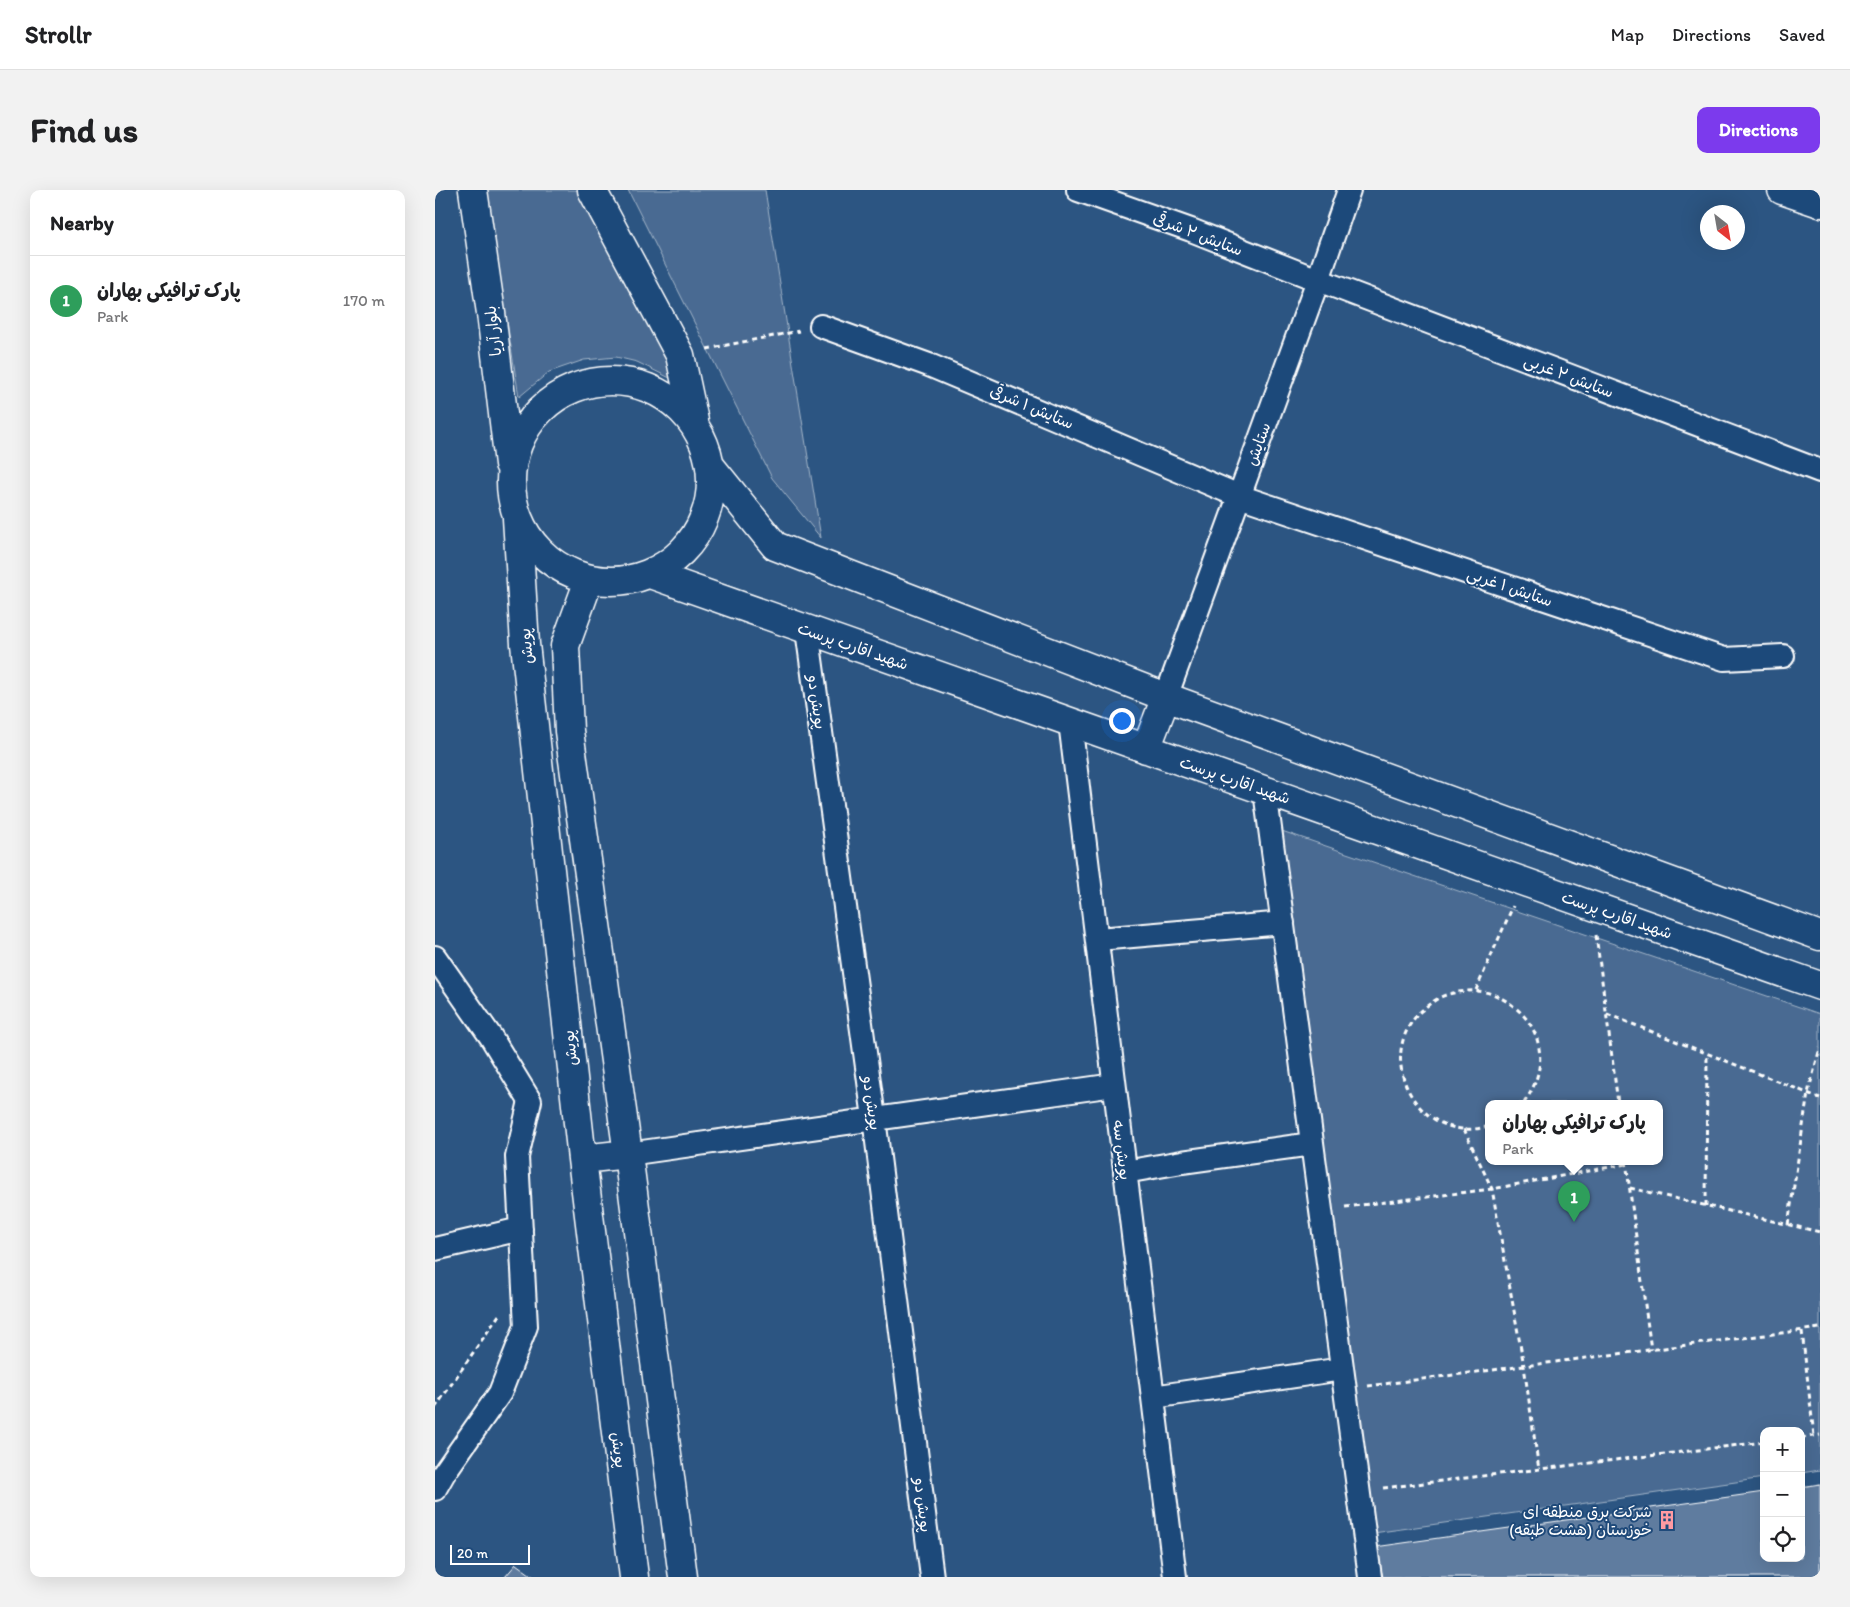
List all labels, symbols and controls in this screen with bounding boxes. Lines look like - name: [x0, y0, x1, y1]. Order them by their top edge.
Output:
- text: Strollr: [25, 20, 91, 49]
- text: Map: [1611, 24, 1644, 46]
- text: Directions: [1672, 24, 1751, 46]
- text: Saved: [1779, 24, 1825, 46]
- button: Directions: [1697, 107, 1820, 153]
- text: Find us: [30, 109, 138, 151]
- north arrow: [1700, 205, 1745, 250]
- street label: ستایش ۲ شرقی: [1151, 207, 1246, 260]
- text: Nearby: [50, 210, 114, 235]
- text: پارک ترافیکی بهاران: [97, 279, 240, 302]
- text: 1: [62, 291, 70, 310]
- text: 170 m: [343, 291, 385, 310]
- street label: بلوار آریا: [480, 305, 507, 357]
- text: Park: [97, 307, 128, 326]
- street label: ستایش ۲ غربی: [1521, 350, 1616, 403]
- street label: ستایش ۱ شرقی: [987, 380, 1077, 433]
- street label: ستایش: [1241, 420, 1275, 468]
- street label: ستایش ۱ غربی: [1464, 564, 1555, 611]
- street label: شهید اقارب پرست: [795, 618, 911, 675]
- street label: پویش: [515, 627, 538, 665]
- street label: پویش دو: [803, 672, 830, 731]
- your location: [1109, 708, 1135, 734]
- street label: شهید اقارب پرست: [1177, 752, 1293, 809]
- street label: شهید اقارب پرست: [1559, 887, 1675, 944]
- street label: پویش: [559, 1029, 582, 1067]
- street label: پویش دو: [858, 1073, 885, 1132]
- popup: [1485, 1100, 1663, 1165]
- text: پارک ترافیکی بهاران: [1502, 1111, 1646, 1134]
- street label: پویش سه: [1108, 1119, 1135, 1181]
- text: Park: [1502, 1139, 1534, 1158]
- pin: 1: [1558, 1181, 1590, 1222]
- map controls: [1760, 1427, 1805, 1562]
- button: +: [1760, 1427, 1805, 1472]
- street label: پویش: [606, 1431, 631, 1469]
- button: −: [1760, 1472, 1805, 1517]
- street label: پویش دو: [909, 1475, 936, 1533]
- place label: شرکت برق منطقه ای خوزستان (هشت طبقه): [1509, 1502, 1652, 1540]
- building icon: شرکت برق منطقه ای خوزستان (هشت طبقه): [1656, 1509, 1678, 1531]
- button: locate: [1760, 1517, 1805, 1562]
- scale bar: [450, 1542, 530, 1565]
- text: 20 m: [457, 1545, 488, 1562]

